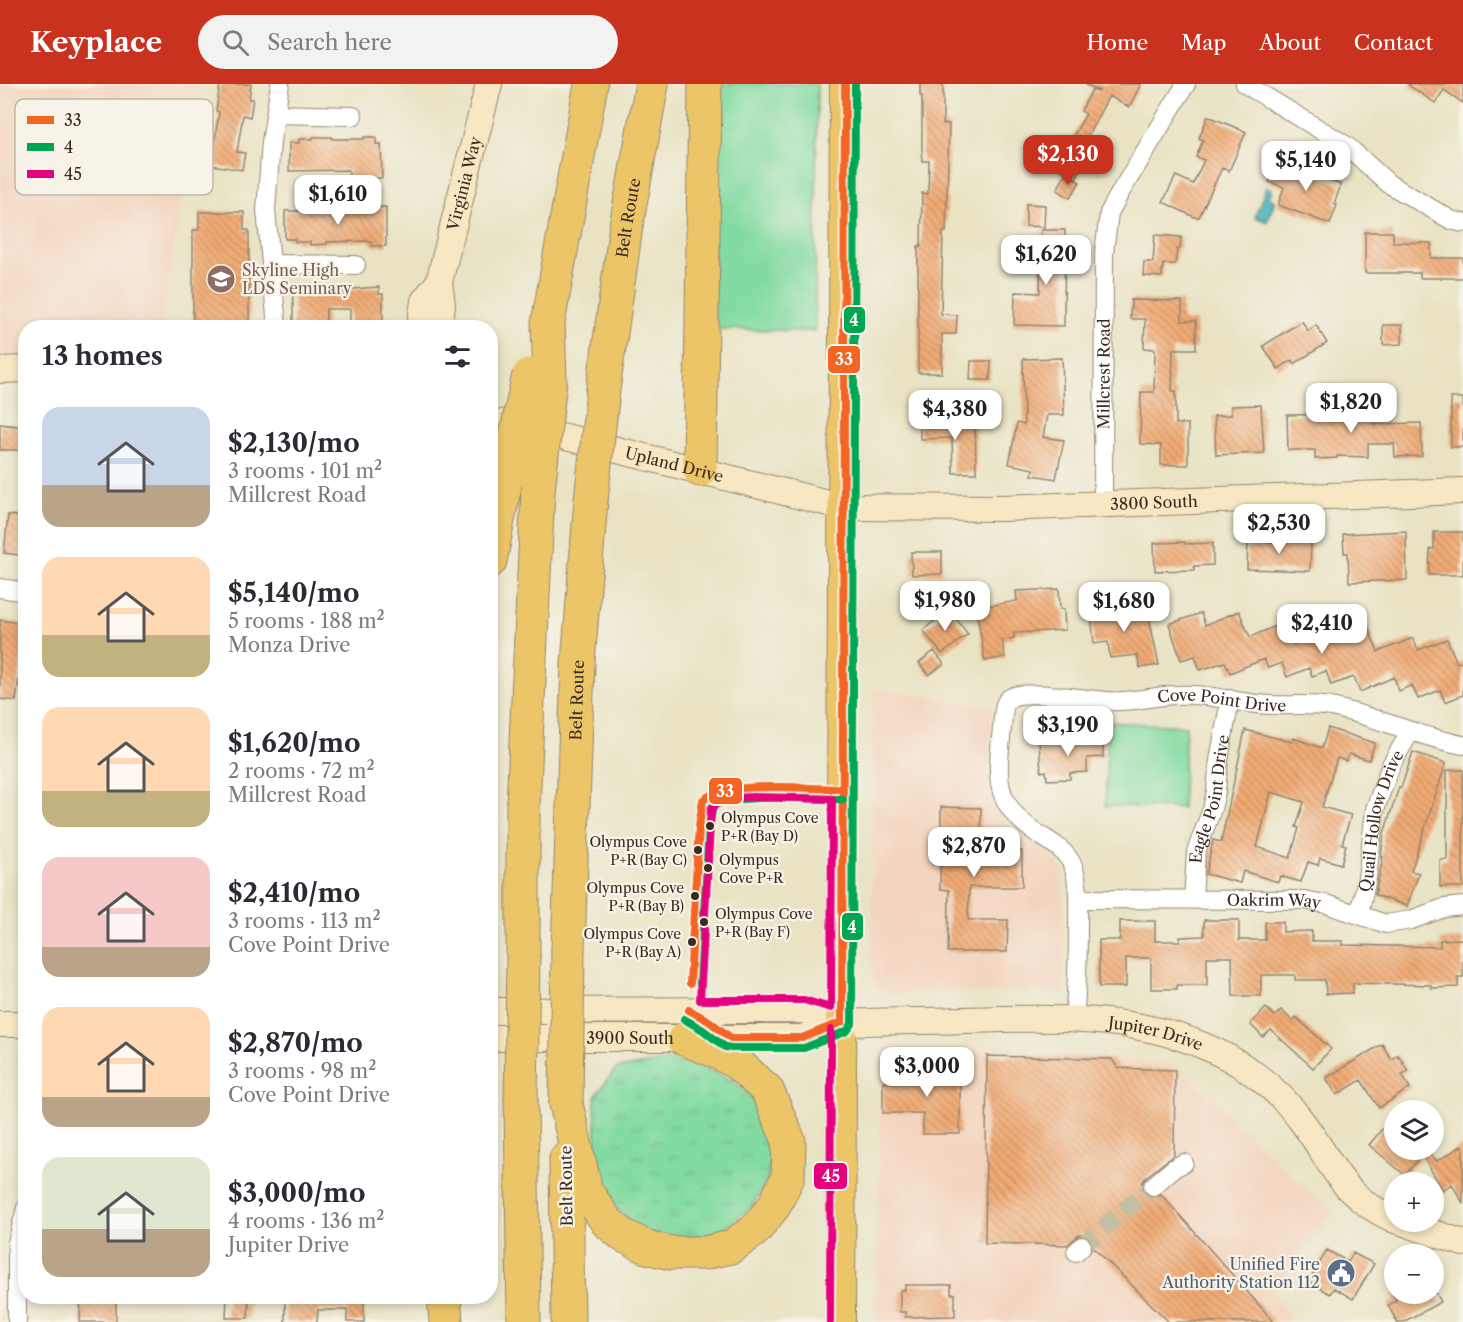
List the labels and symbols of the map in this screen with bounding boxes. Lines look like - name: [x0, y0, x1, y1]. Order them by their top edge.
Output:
- legend: [15, 99, 213, 195]
- text: 33: [64, 110, 82, 130]
- street label: Virginia Way: [442, 133, 486, 234]
- pin: $2,130: [1019, 135, 1117, 186]
- text: 4: [64, 137, 73, 157]
- pin: $5,140: [1257, 141, 1355, 192]
- text: 45: [64, 164, 82, 184]
- pin: $1,610: [289, 175, 387, 226]
- street label: Belt Route: [612, 176, 645, 259]
- pin: $1,620: [997, 235, 1095, 286]
- place label: Skyline High LDS Seminary: [242, 260, 353, 298]
- school or university icon: Skyline High LDS Seminary: [205, 263, 237, 295]
- line badge: 4: [843, 306, 866, 334]
- text: 4: [849, 310, 859, 330]
- street label: Millcrest Road: [1093, 318, 1114, 429]
- line badge: 33: [827, 345, 861, 374]
- text: 33: [835, 349, 853, 369]
- pin: $1,820: [1302, 383, 1400, 434]
- pin: $4,380: [906, 390, 1004, 441]
- street label: Upland Drive: [623, 442, 726, 486]
- street label: 3800 South: [1110, 491, 1198, 514]
- pin: $2,530: [1230, 504, 1328, 555]
- pin: $1,980: [896, 581, 994, 632]
- pin: $1,680: [1075, 582, 1173, 633]
- pin: $2,410: [1273, 604, 1371, 655]
- street label: Belt Route: [565, 659, 588, 741]
- street label: Cove Point Drive: [1156, 685, 1286, 715]
- pin: $3,190: [1019, 706, 1117, 757]
- street label: Eagle Point Drive: [1185, 733, 1233, 864]
- street label: Quail Hollow Drive: [1354, 746, 1408, 894]
- line badge: 33: [708, 777, 743, 805]
- text: 33: [716, 781, 734, 801]
- place label: Olympus Cove P+R (Bay D): [721, 809, 819, 845]
- marker: Olympus Cove P+R (Bay D): [704, 820, 716, 832]
- pin: $2,870: [925, 827, 1023, 878]
- place label: Olympus Cove P+R (Bay C): [590, 833, 687, 869]
- marker: Olympus Cove P+R (Bay C): [692, 844, 704, 856]
- place label: Olympus Cove P+R: [719, 851, 784, 887]
- marker: Olympus Cove P+R: [702, 862, 714, 874]
- place label: Olympus Cove P+R (Bay B): [587, 879, 684, 915]
- marker: Olympus Cove P+R (Bay B): [689, 890, 701, 902]
- street label: Oakrim Way: [1227, 890, 1324, 913]
- place label: Olympus Cove P+R (Bay F): [715, 905, 813, 941]
- line badge: 4: [841, 912, 864, 941]
- marker: Olympus Cove P+R (Bay F): [698, 916, 710, 928]
- text: 4: [847, 917, 857, 937]
- place label: Olympus Cove P+R (Bay A): [584, 925, 681, 961]
- marker: Olympus Cove P+R (Bay A): [686, 936, 698, 948]
- street label: Jupiter Drive: [1104, 1012, 1206, 1055]
- street label: 3900 South: [586, 1028, 674, 1048]
- pin: $3,000: [878, 1047, 976, 1098]
- street label: Belt Route: [555, 1145, 577, 1227]
- line badge: 45: [813, 1162, 848, 1190]
- text: 45: [822, 1166, 840, 1186]
- place label: Unified Fire Authority Station 112: [1161, 1254, 1320, 1292]
- public building icon: Unified Fire Authority Station 112: [1325, 1257, 1357, 1289]

